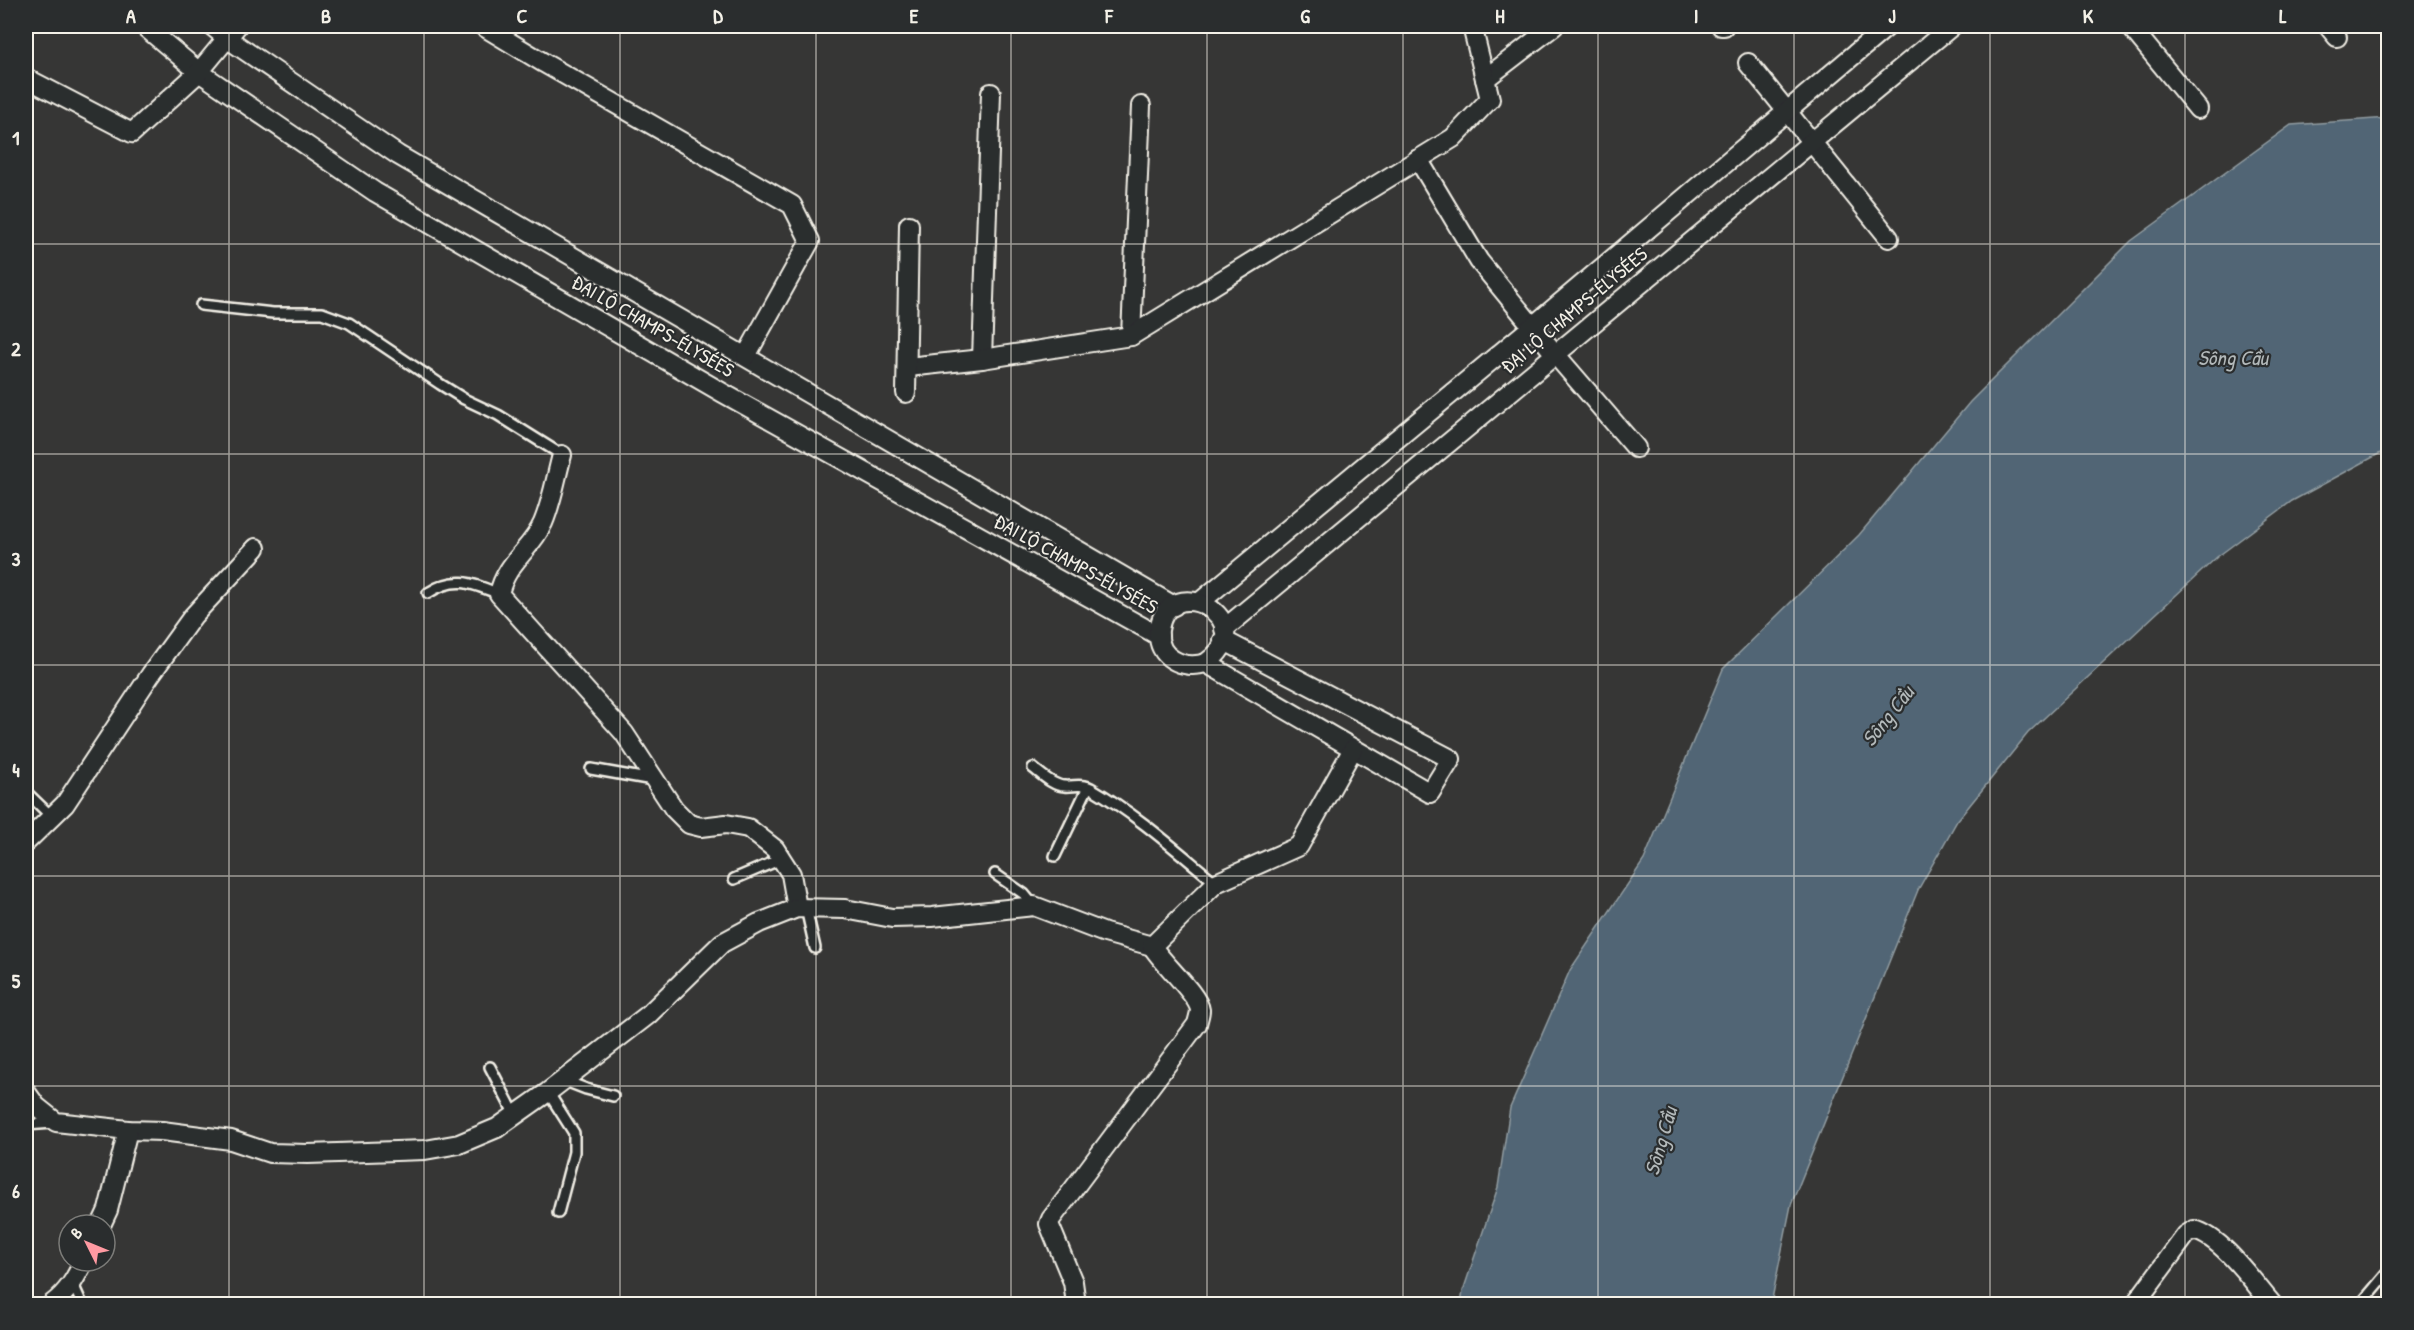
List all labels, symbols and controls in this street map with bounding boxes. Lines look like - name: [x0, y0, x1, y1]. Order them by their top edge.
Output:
- text: A: [126, 2, 136, 29]
- text: B: [321, 2, 331, 29]
- text: C: [517, 2, 528, 29]
- text: D: [713, 2, 723, 29]
- text: E: [910, 2, 919, 29]
- text: F: [1104, 2, 1114, 29]
- text: G: [1300, 2, 1310, 29]
- text: H: [1495, 2, 1505, 29]
- text: I: [1694, 2, 1698, 29]
- text: J: [1888, 2, 1896, 29]
- text: K: [2083, 2, 2094, 29]
- text: L: [2279, 2, 2287, 29]
- text: 1: [12, 124, 20, 151]
- street label: ĐẠI LỘ CHAMPS-ÉLYSÉES: [1495, 240, 1653, 379]
- street label: ĐẠI LỘ CHAMPS-ÉLYSÉES: [567, 268, 739, 383]
- text: 2: [11, 335, 21, 362]
- water label: Sông Cầu: [2198, 343, 2270, 372]
- street label: ĐẠI LỘ CHAMPS-ÉLYSÉES: [990, 507, 1163, 620]
- text: 3: [12, 545, 21, 572]
- water label: Sông Cầu: [1855, 678, 1922, 752]
- text: 4: [12, 756, 20, 783]
- text: 5: [12, 967, 21, 994]
- water label: Sông Cầu: [1637, 1102, 1685, 1178]
- text: 6: [12, 1177, 20, 1204]
- north arrow: [57, 1213, 117, 1273]
- text: B: [65, 1222, 87, 1243]

